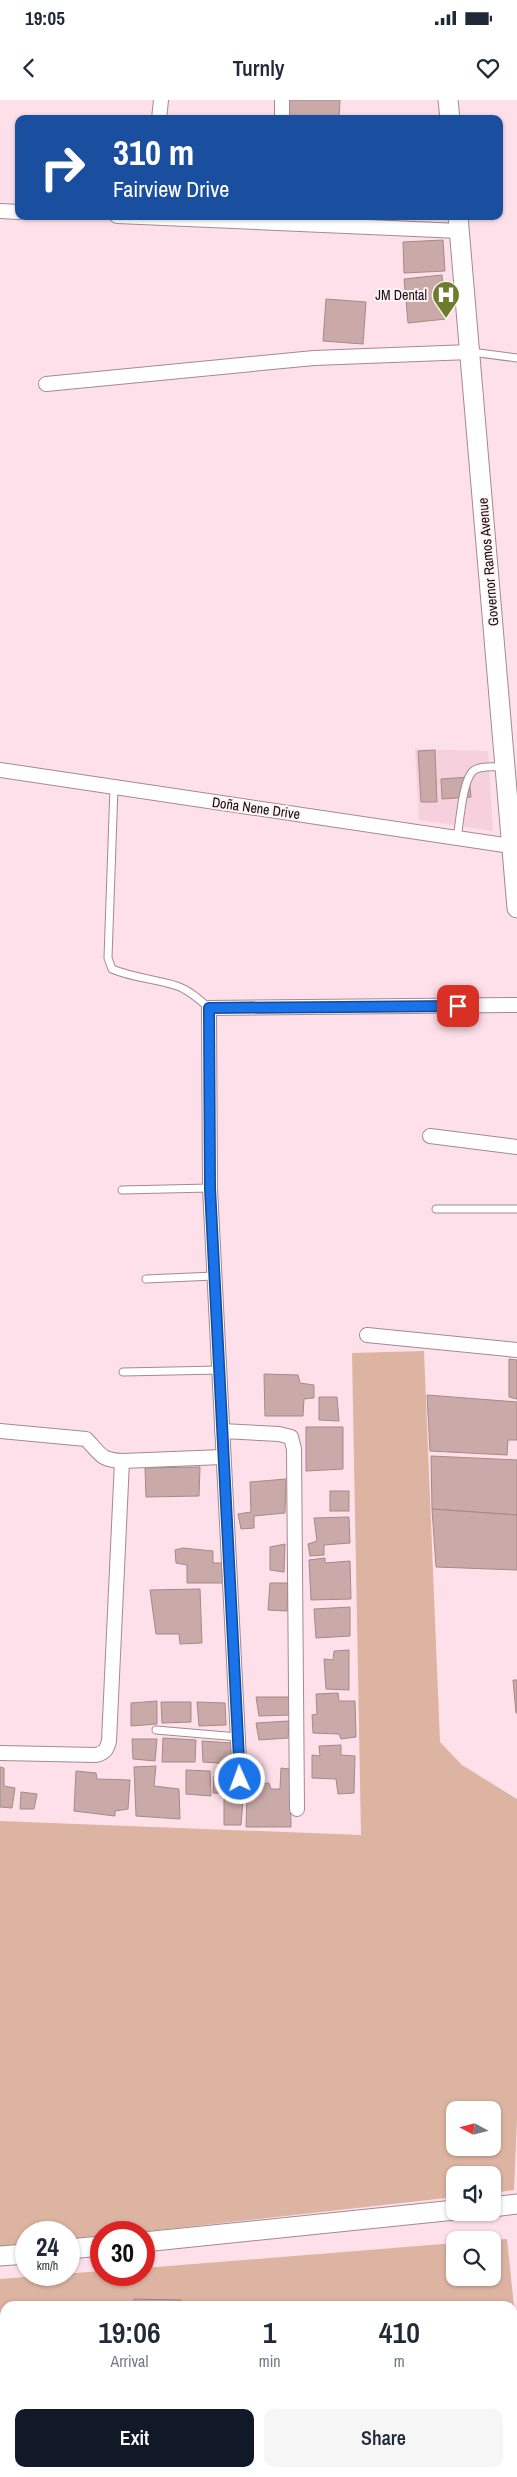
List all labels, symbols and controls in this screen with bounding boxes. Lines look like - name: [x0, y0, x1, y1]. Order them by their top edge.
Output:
- text: 19:05: [25, 5, 65, 31]
- text: Turnly: [232, 53, 285, 83]
- icon: back: [15, 54, 43, 82]
- icon: heart: [474, 54, 502, 82]
- text: 310 m: [113, 129, 194, 176]
- icon: right: [30, 135, 95, 200]
- text: Fairview Drive: [113, 174, 229, 204]
- hospital icon: JM Dental: [431, 280, 461, 319]
- place label: JM Dental: [375, 286, 427, 304]
- street label: Governor Ramos Avenue: [473, 497, 503, 627]
- street label: Doña Nene Drive: [211, 793, 301, 823]
- pin: [437, 985, 479, 1027]
- icon: arrive: [444, 992, 472, 1020]
- position arrow: [213, 1752, 265, 1804]
- north arrow: [446, 2101, 501, 2156]
- map controls: [446, 2101, 501, 2286]
- button: sound: [446, 2166, 501, 2221]
- speed limit sign: 30: [90, 2221, 155, 2286]
- text: 24: [36, 2230, 59, 2264]
- button: search: [446, 2231, 501, 2286]
- text: km/h: [37, 2258, 58, 2274]
- text: 19:06: [98, 2312, 161, 2352]
- text: 1: [263, 2312, 277, 2352]
- text: 410: [379, 2312, 420, 2352]
- text: Arrival: [110, 2350, 148, 2372]
- text: min: [259, 2350, 281, 2372]
- text: m: [394, 2350, 405, 2372]
- button: Exit: [15, 2409, 254, 2467]
- button: Share: [264, 2409, 503, 2467]

